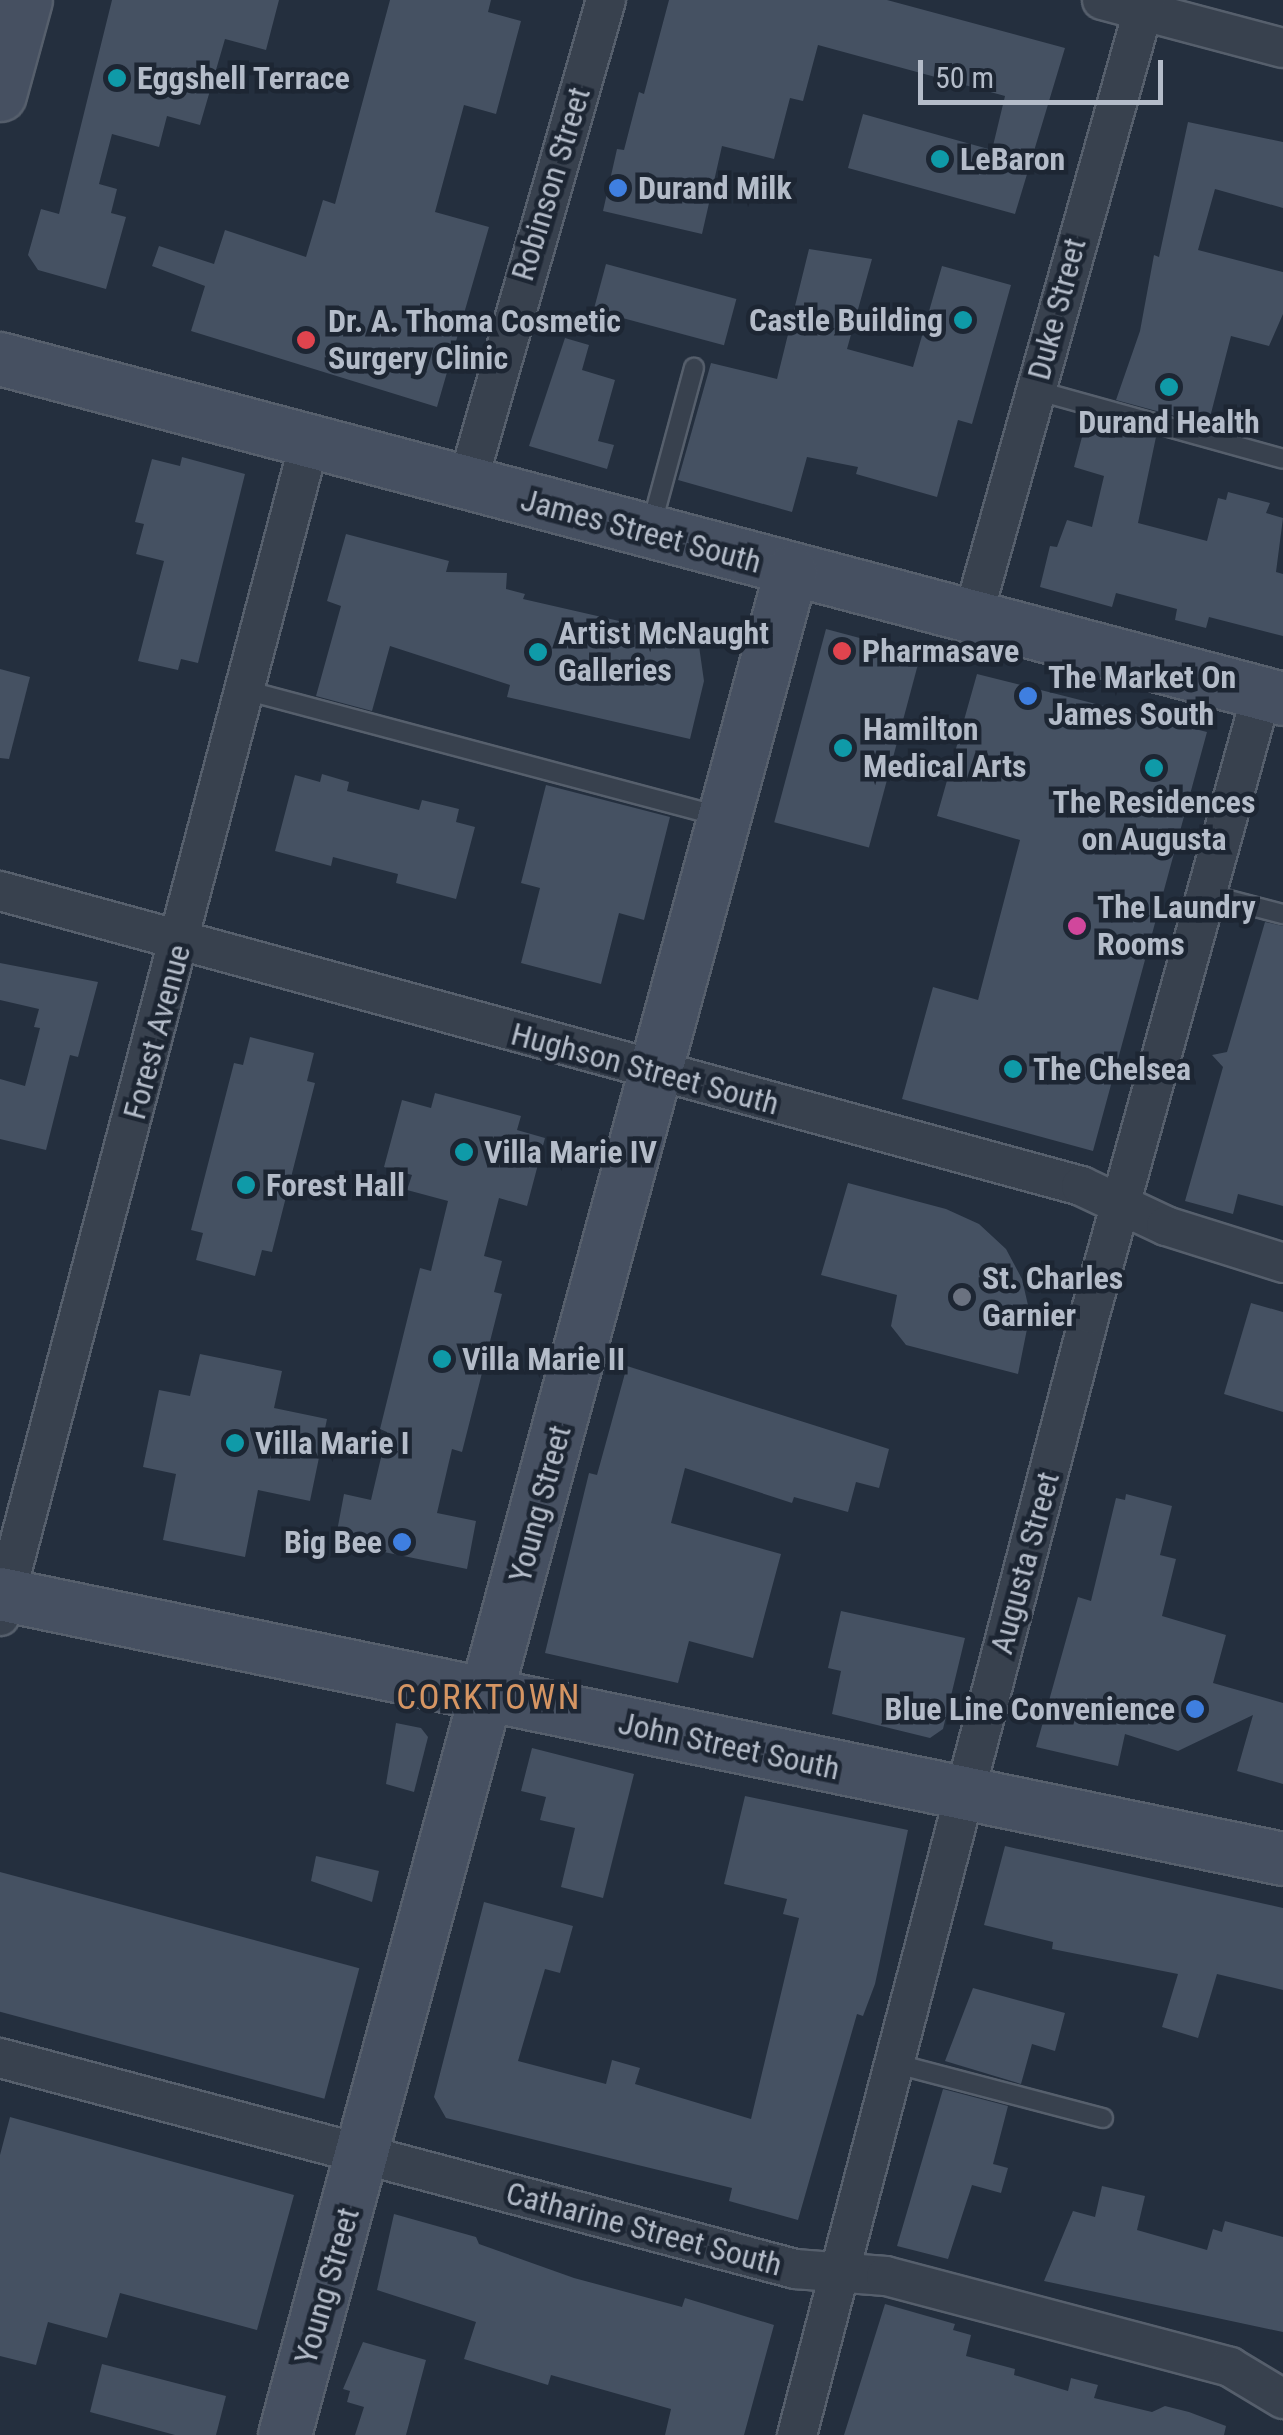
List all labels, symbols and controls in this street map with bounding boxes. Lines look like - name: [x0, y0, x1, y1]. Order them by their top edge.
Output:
- scale bar: [923, 40, 1168, 102]
- place label: Eggshell Terrace: [137, 59, 351, 97]
- text: 50 m: [935, 60, 994, 95]
- marker: Eggshell Terrace: [106, 67, 128, 89]
- street label: Robinson Street: [503, 83, 599, 285]
- place label: LeBaron: [960, 140, 1065, 178]
- marker: LeBaron: [929, 148, 951, 170]
- place label: Durand Milk: [638, 169, 792, 207]
- marker: Durand Milk: [607, 177, 629, 199]
- street label: Duke Street: [1020, 234, 1094, 384]
- place label: Castle Building: [749, 301, 943, 339]
- place label: Dr. A. Thoma Cosmetic Surgery Clinic: [328, 303, 622, 378]
- marker: Castle Building: [952, 309, 974, 331]
- marker: Dr. A. Thoma Cosmetic Surgery Clinic: [293, 327, 319, 353]
- marker: Durand Health: [1158, 376, 1180, 398]
- place label: Durand Health: [1078, 403, 1260, 441]
- street label: James Street South: [517, 480, 765, 582]
- place label: Artist McNaught Galleries: [558, 615, 769, 690]
- place label: Pharmasave: [862, 632, 1019, 670]
- marker: Pharmasave: [831, 640, 853, 662]
- marker: Artist McNaught Galleries: [527, 641, 549, 663]
- place label: The Market On James South: [1048, 659, 1236, 734]
- marker: The Market On James South: [1017, 685, 1039, 707]
- place label: Hamilton Medical Arts: [863, 711, 1027, 786]
- marker: Hamilton Medical Arts: [832, 737, 854, 759]
- marker: The Residences on Augusta: [1143, 757, 1165, 779]
- place label: The Residences on Augusta: [1053, 784, 1255, 859]
- place label: The Laundry Rooms: [1097, 889, 1256, 964]
- marker: The Laundry Rooms: [1066, 915, 1088, 937]
- street label: Forest Avenue: [115, 941, 199, 1123]
- street label: Hughson Street South: [507, 1015, 783, 1123]
- place label: The Chelsea: [1033, 1050, 1191, 1088]
- marker: The Chelsea: [1002, 1058, 1024, 1080]
- place label: Villa Marie IV: [484, 1133, 657, 1171]
- marker: Villa Marie IV: [453, 1141, 475, 1163]
- place label: Forest Hall: [266, 1166, 405, 1204]
- marker: Forest Hall: [235, 1174, 257, 1196]
- place label: St. Charles Garnier: [982, 1260, 1123, 1335]
- marker: St. Charles Garnier: [951, 1286, 973, 1308]
- place label: Villa Marie II: [462, 1340, 625, 1378]
- marker: Villa Marie II: [431, 1348, 453, 1370]
- street label: Young Street: [501, 1421, 579, 1587]
- place label: Villa Marie I: [255, 1424, 409, 1462]
- marker: Villa Marie I: [224, 1432, 246, 1454]
- street label: Augusta Street: [982, 1468, 1068, 1658]
- place label: Big Bee: [284, 1523, 382, 1561]
- marker: Big Bee: [391, 1531, 413, 1553]
- district label: CORKTOWN: [396, 1677, 582, 1719]
- place label: Blue Line Convenience: [884, 1690, 1175, 1728]
- marker: Blue Line Convenience: [1184, 1698, 1206, 1720]
- street label: John Street South: [615, 1704, 843, 1788]
- street label: Catharine Street South: [502, 2174, 786, 2284]
- street label: Young Street: [286, 2203, 368, 2369]

